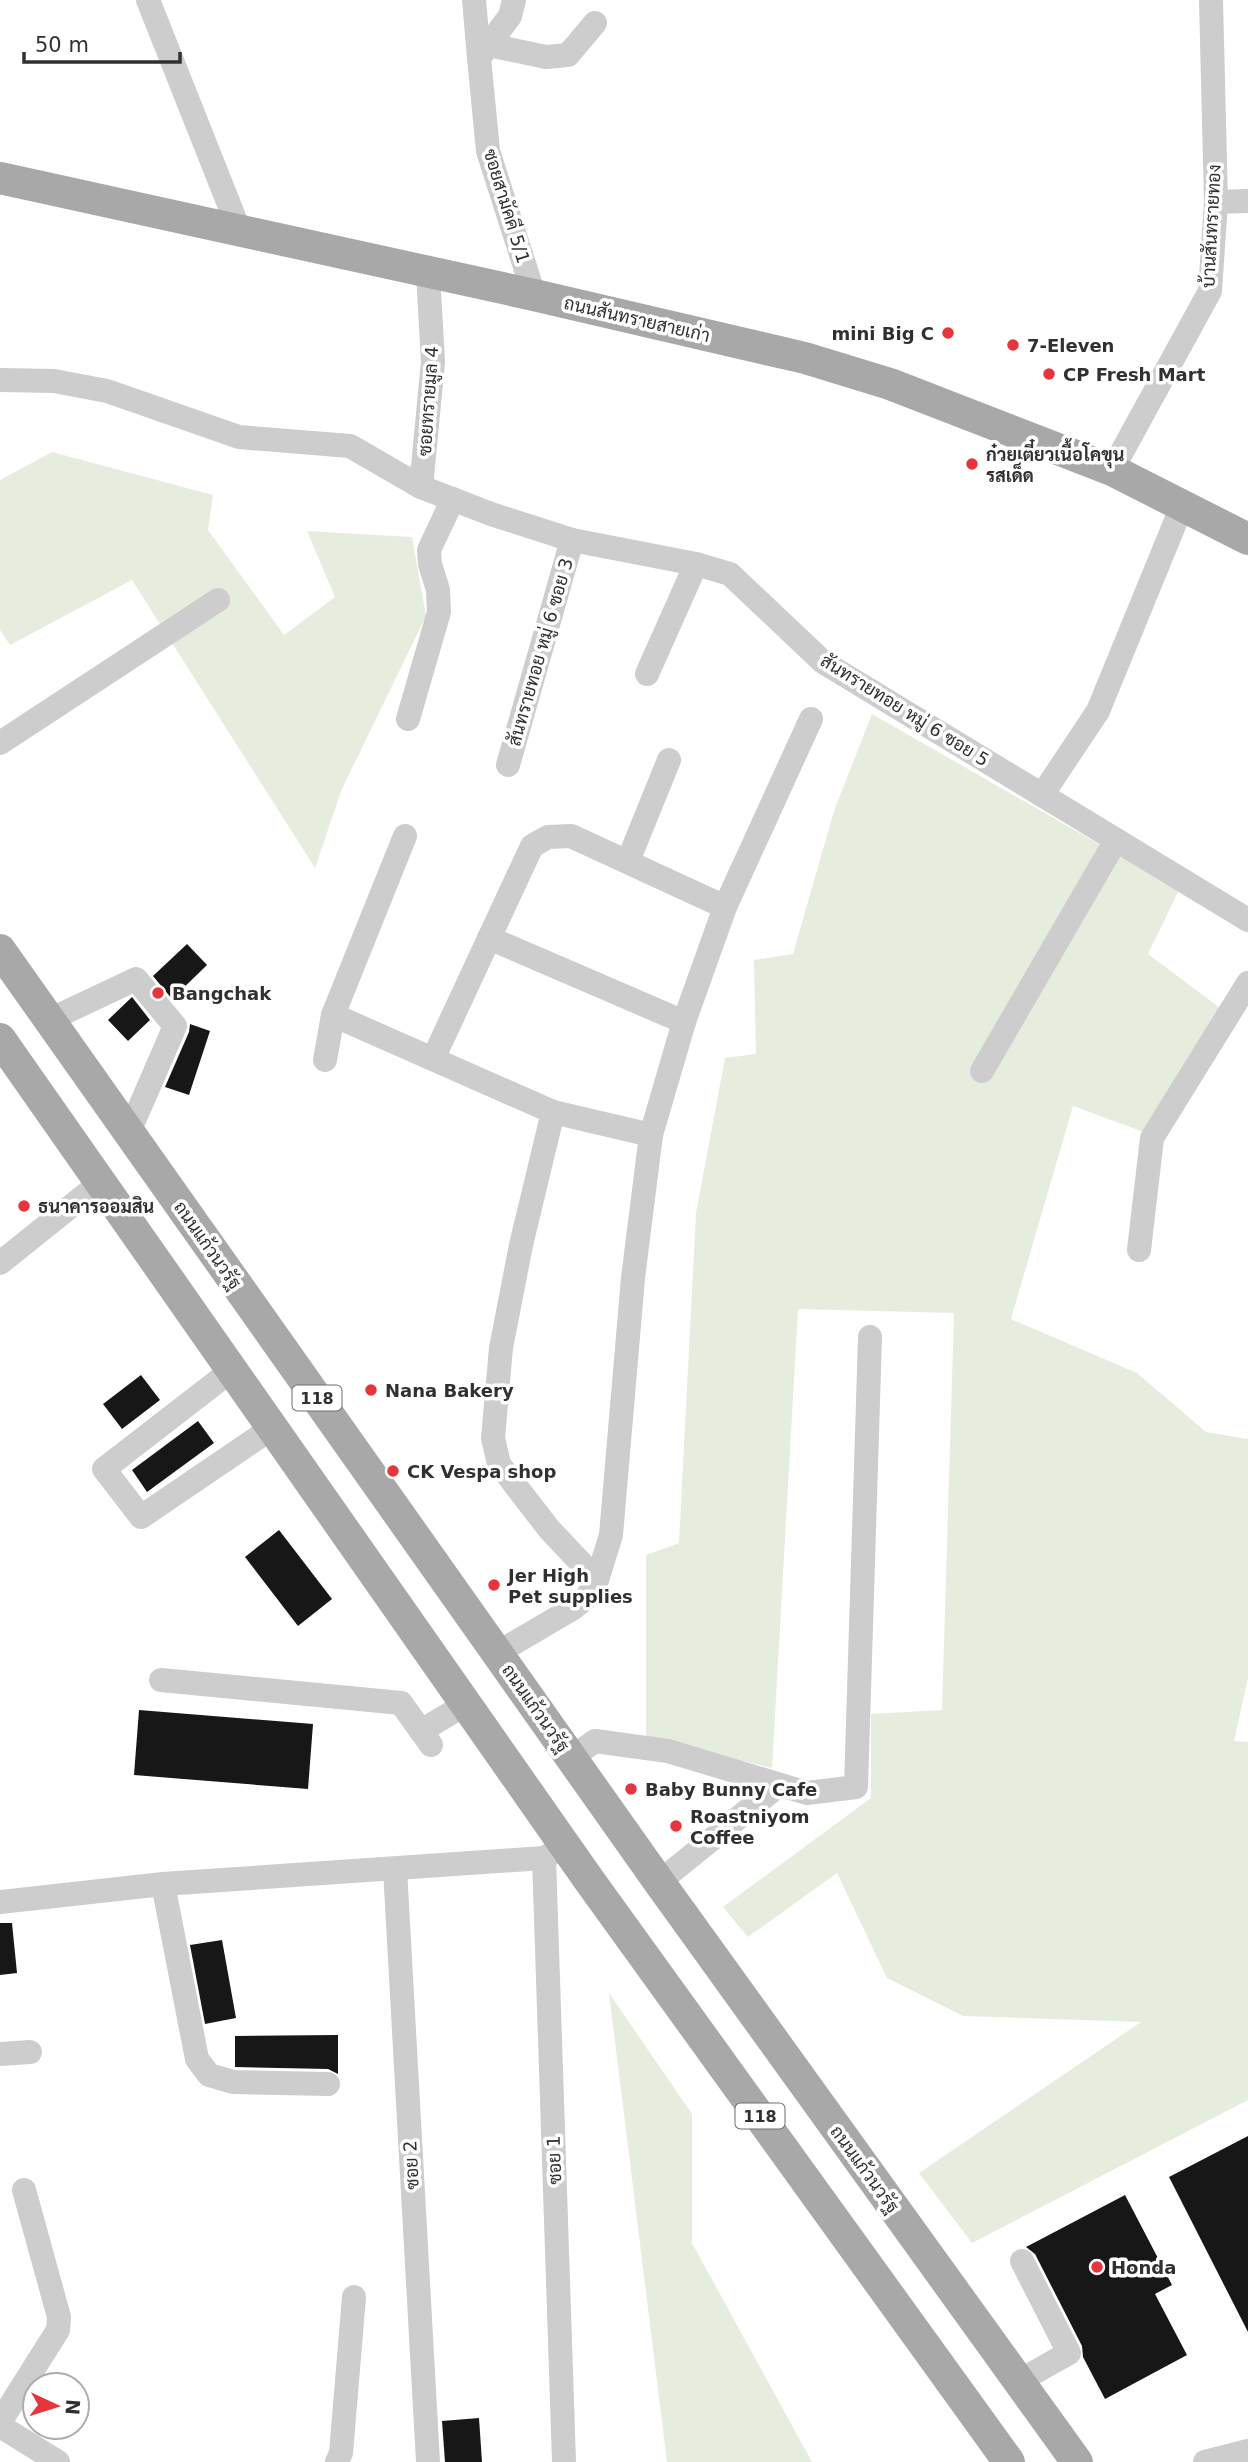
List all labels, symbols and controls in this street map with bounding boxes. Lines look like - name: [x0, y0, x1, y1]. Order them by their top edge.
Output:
- scale bar: [24, 21, 180, 65]
- text: 50 m: [35, 33, 89, 57]
- street label: ซอยสามัคคี 5/1: [480, 146, 536, 266]
- street label: บ้านสันทรายทอง: [1196, 164, 1225, 288]
- street label: ถนนสันทรายสายเก่า: [562, 291, 712, 346]
- place label: mini Big C: [832, 323, 934, 344]
- marker: mini Big C: [940, 325, 956, 341]
- place label: 7-Eleven: [1027, 335, 1114, 356]
- marker: 7-Eleven: [1005, 337, 1021, 353]
- street label: ซอยทรายมูล 4: [414, 345, 445, 457]
- place label: CP Fresh Mart: [1063, 364, 1206, 385]
- marker: CP Fresh Mart: [1041, 366, 1057, 382]
- place label: ก๋วยเตี๋ยวเนื้อโคขุน รสเด็ด: [986, 438, 1124, 486]
- marker: ก๋วยเตี๋ยวเนื้อโคขุน รสเด็ด: [964, 456, 980, 472]
- street label: สันทรายทอย หมู่ 6 ซอย 3: [502, 555, 580, 749]
- street label: สันทรายทอย หมู่ 6 ซอย 5: [815, 649, 994, 773]
- place label: Bangchak: [172, 983, 272, 1004]
- marker: Bangchak: [150, 985, 166, 1001]
- place label: ธนาคารออมสิน: [38, 1195, 154, 1217]
- street label: ถนนแก้วนวรัฐ: [168, 1196, 247, 1294]
- marker: ธนาคารออมสิน: [16, 1198, 32, 1214]
- place label: Nana Bakery: [385, 1380, 514, 1401]
- marker: Nana Bakery: [363, 1382, 379, 1398]
- road number: 118: [292, 1386, 342, 1410]
- place label: CK Vespa shop: [407, 1461, 556, 1482]
- marker: CK Vespa shop: [385, 1463, 401, 1479]
- place label: Jer High Pet supplies: [506, 1565, 633, 1607]
- marker: Jer High Pet supplies: [486, 1577, 502, 1593]
- street label: ถนนแก้วนวรัฐ: [496, 1659, 575, 1757]
- place label: Baby Bunny Cafe: [645, 1779, 817, 1800]
- marker: Baby Bunny Cafe: [623, 1781, 639, 1797]
- place label: Roastniyom Coffee: [690, 1806, 810, 1848]
- marker: Roastniyom Coffee: [668, 1818, 684, 1834]
- road number: 118: [736, 2104, 784, 2128]
- street label: ถนนแก้วนวรัฐ: [825, 2121, 904, 2218]
- street label: ซอย 1: [543, 2135, 565, 2185]
- street label: ซอย 2: [399, 2140, 423, 2190]
- place label: Honda: [1111, 2257, 1176, 2278]
- marker: Honda: [1089, 2259, 1105, 2275]
- north arrow: [21, 2371, 91, 2441]
- text: N: [61, 2398, 84, 2416]

